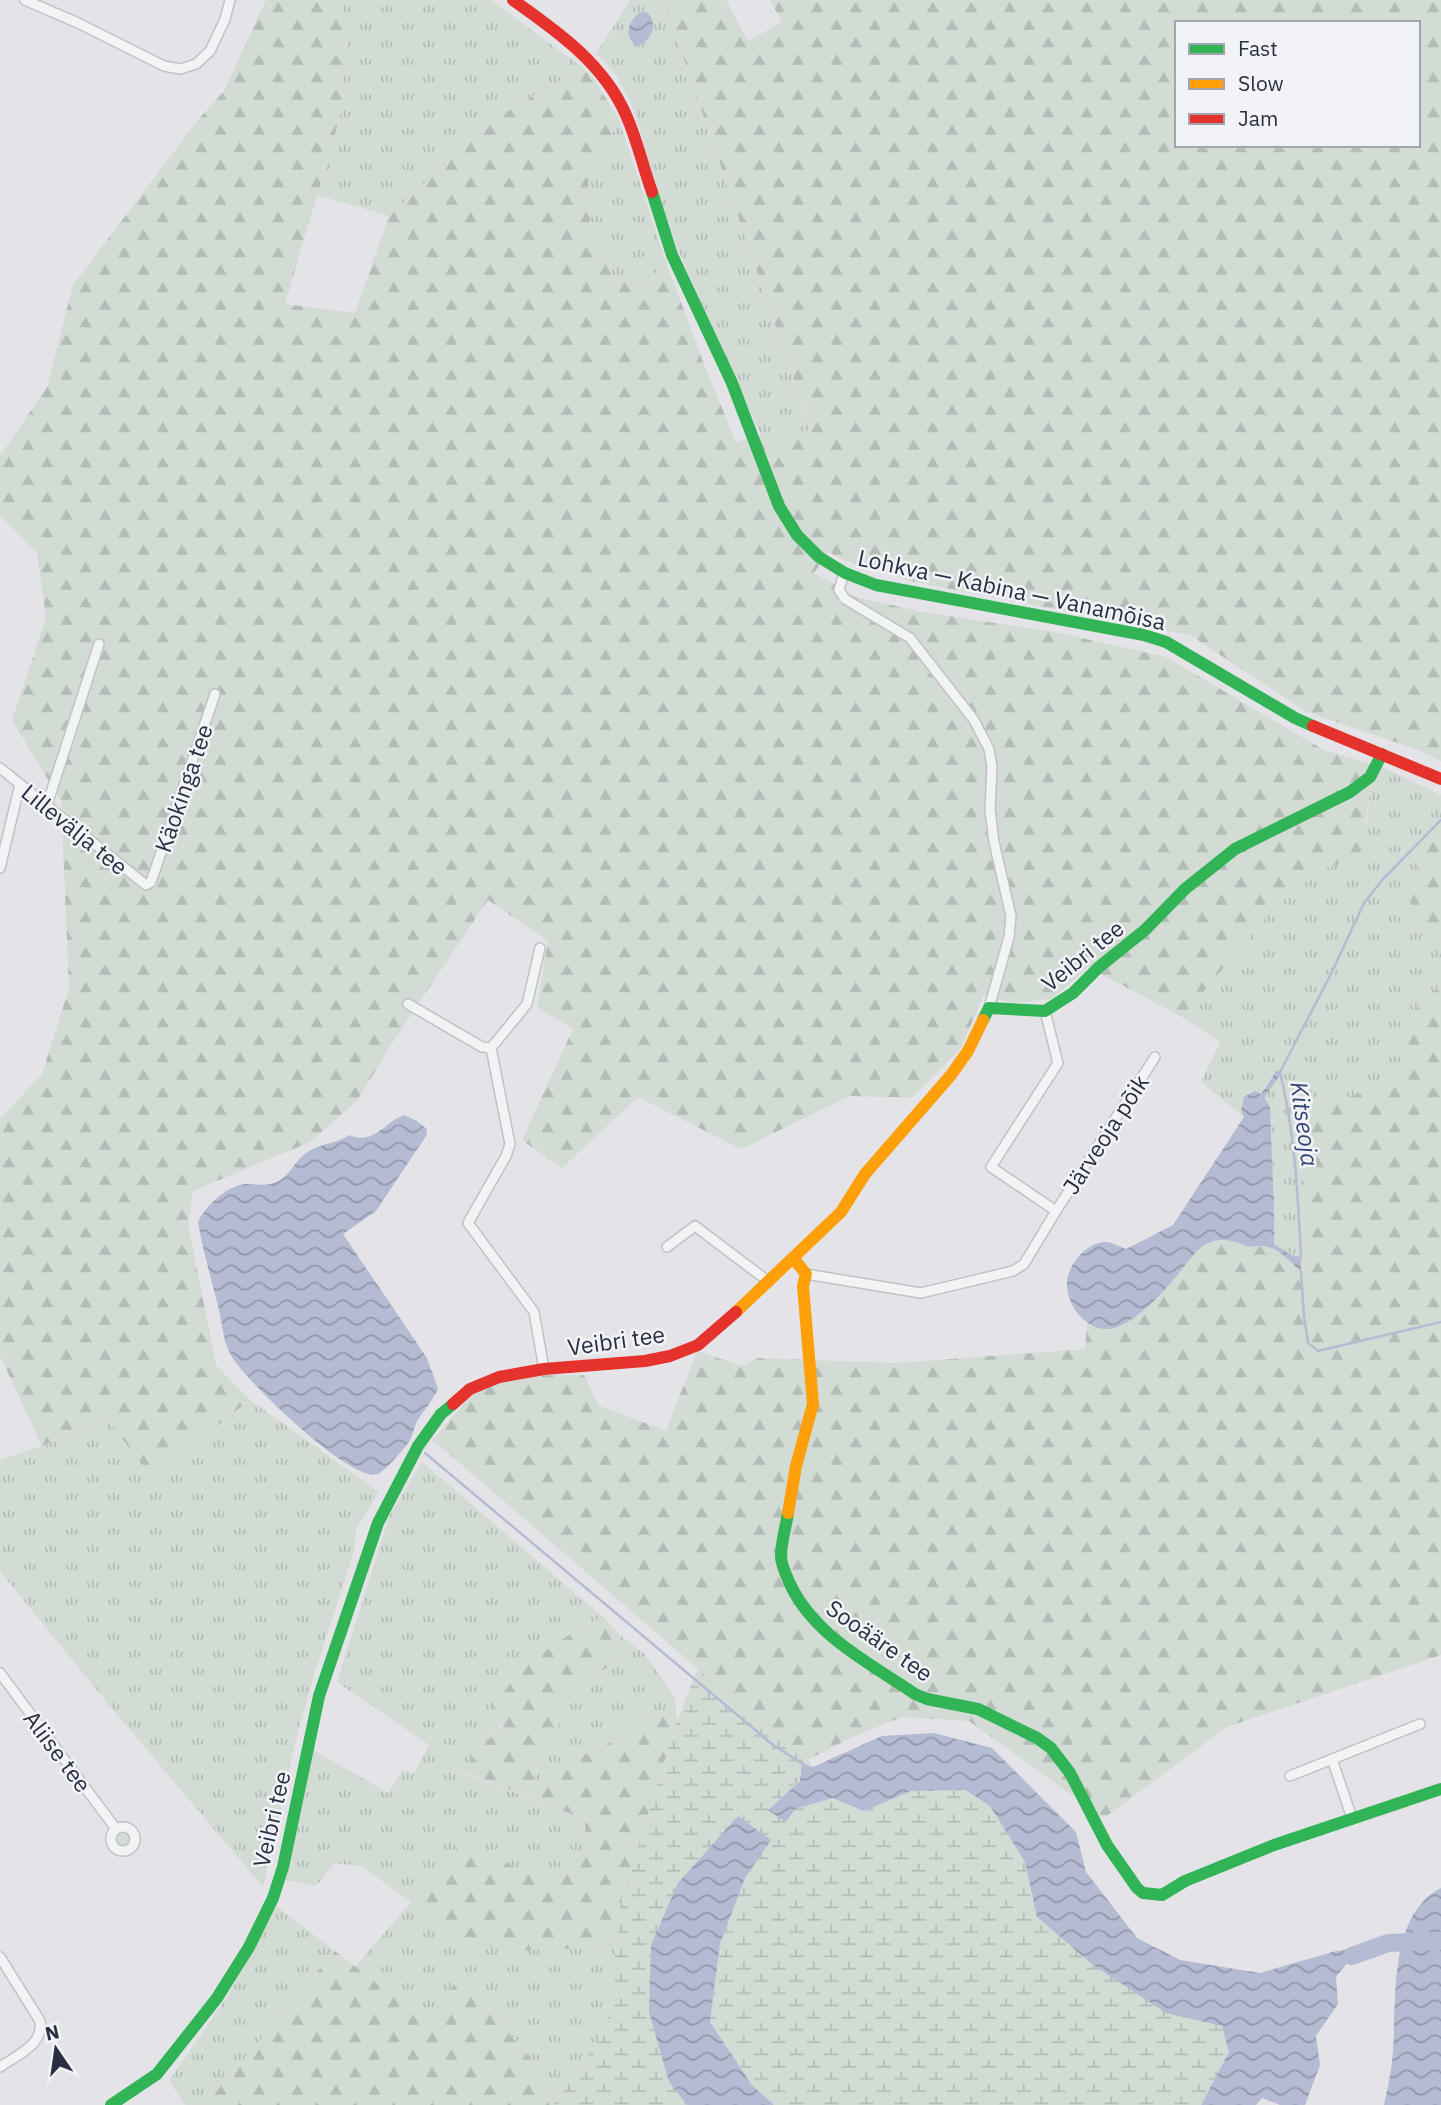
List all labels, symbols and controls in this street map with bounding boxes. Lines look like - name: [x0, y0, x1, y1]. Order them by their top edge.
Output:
- legend: [1175, 21, 1420, 147]
- text: Fast: [1238, 34, 1278, 62]
- text: Slow: [1238, 69, 1284, 97]
- text: Jam: [1238, 104, 1278, 132]
- street label: Lohkva — Kabina — Vanamõisa: [855, 542, 1169, 636]
- street label: Käokinga tee: [147, 720, 219, 856]
- street label: Lillevälja tee: [16, 777, 134, 881]
- street label: Veibri tee: [1035, 913, 1129, 997]
- street label: Järveoja põik: [1055, 1068, 1155, 1200]
- water label: Kitseoja: [1283, 1079, 1327, 1169]
- street label: Veibri tee: [565, 1318, 667, 1362]
- street label: Sooääre tee: [821, 1592, 939, 1688]
- street label: Aliise tee: [17, 1704, 99, 1798]
- street label: Veibri tee: [245, 1768, 297, 1870]
- north arrow: [21, 2014, 91, 2084]
- text: N: [43, 2019, 62, 2046]

